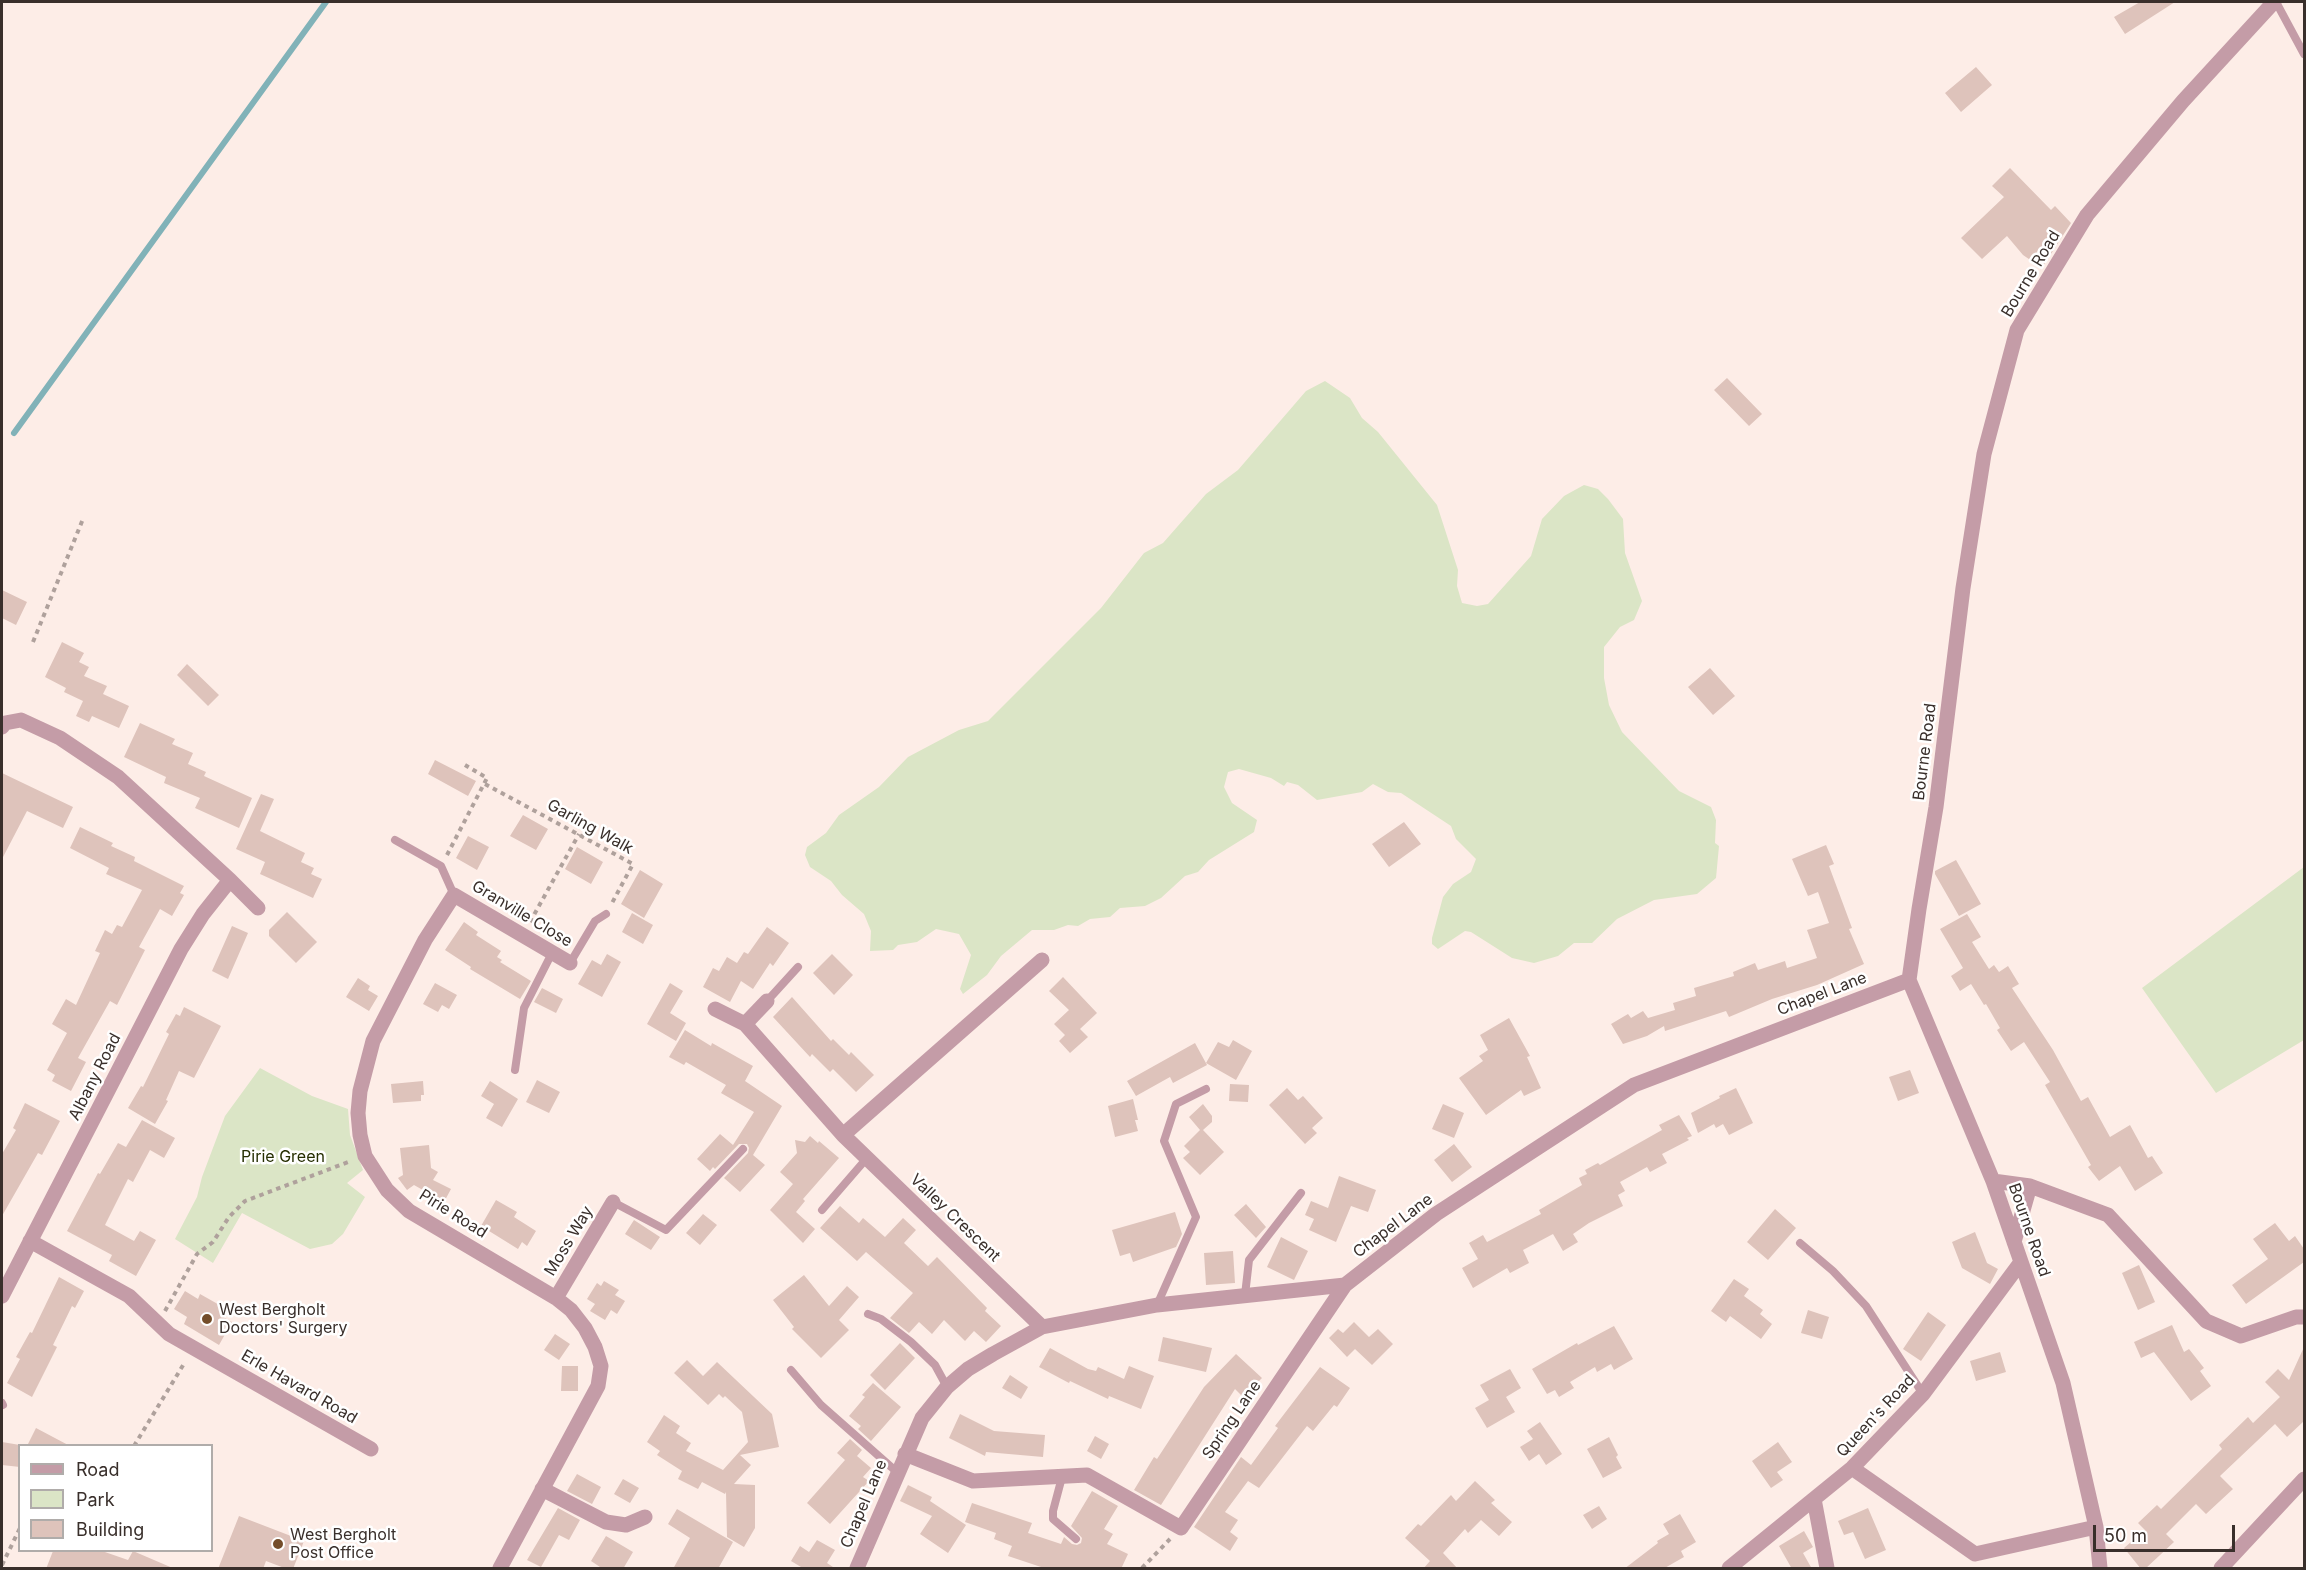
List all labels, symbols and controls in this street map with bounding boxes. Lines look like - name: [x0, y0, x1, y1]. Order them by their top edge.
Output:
- street label: Bourne Road: [1998, 227, 2064, 321]
- street label: Bourne Road: [1910, 702, 1940, 802]
- street label: Garling Walk: [544, 796, 636, 858]
- street label: Granville Close: [468, 877, 576, 951]
- street label: Chapel Lane: [1774, 968, 1870, 1020]
- street label: Albany Road: [65, 1030, 125, 1124]
- park label: Pirie Green: [241, 1147, 325, 1167]
- street label: Valley Crescent: [906, 1170, 1004, 1266]
- street label: Bourne Road: [2004, 1181, 2054, 1279]
- street label: Pirie Road: [415, 1186, 491, 1242]
- street label: Chapel Lane: [1350, 1190, 1436, 1262]
- street label: Moss Way: [541, 1203, 597, 1279]
- place label: West Bergholt Doctors' Surgery: [219, 1300, 348, 1338]
- marker: West Bergholt Doctors' Surgery: [200, 1312, 214, 1326]
- street label: Erle Havard Road: [238, 1346, 360, 1428]
- street label: Queen's Road: [1833, 1371, 1919, 1461]
- street label: Spring Lane: [1199, 1377, 1265, 1463]
- legend: [18, 1444, 213, 1552]
- street label: Chapel Lane: [837, 1457, 891, 1551]
- text: Road: [76, 1459, 119, 1480]
- text: Park: [76, 1489, 115, 1510]
- scale bar: [2096, 1513, 2238, 1551]
- text: Building: [76, 1519, 144, 1540]
- place label: West Bergholt Post Office: [290, 1525, 396, 1563]
- text: 50 m: [2104, 1525, 2147, 1546]
- marker: West Bergholt Post Office: [271, 1537, 285, 1551]

